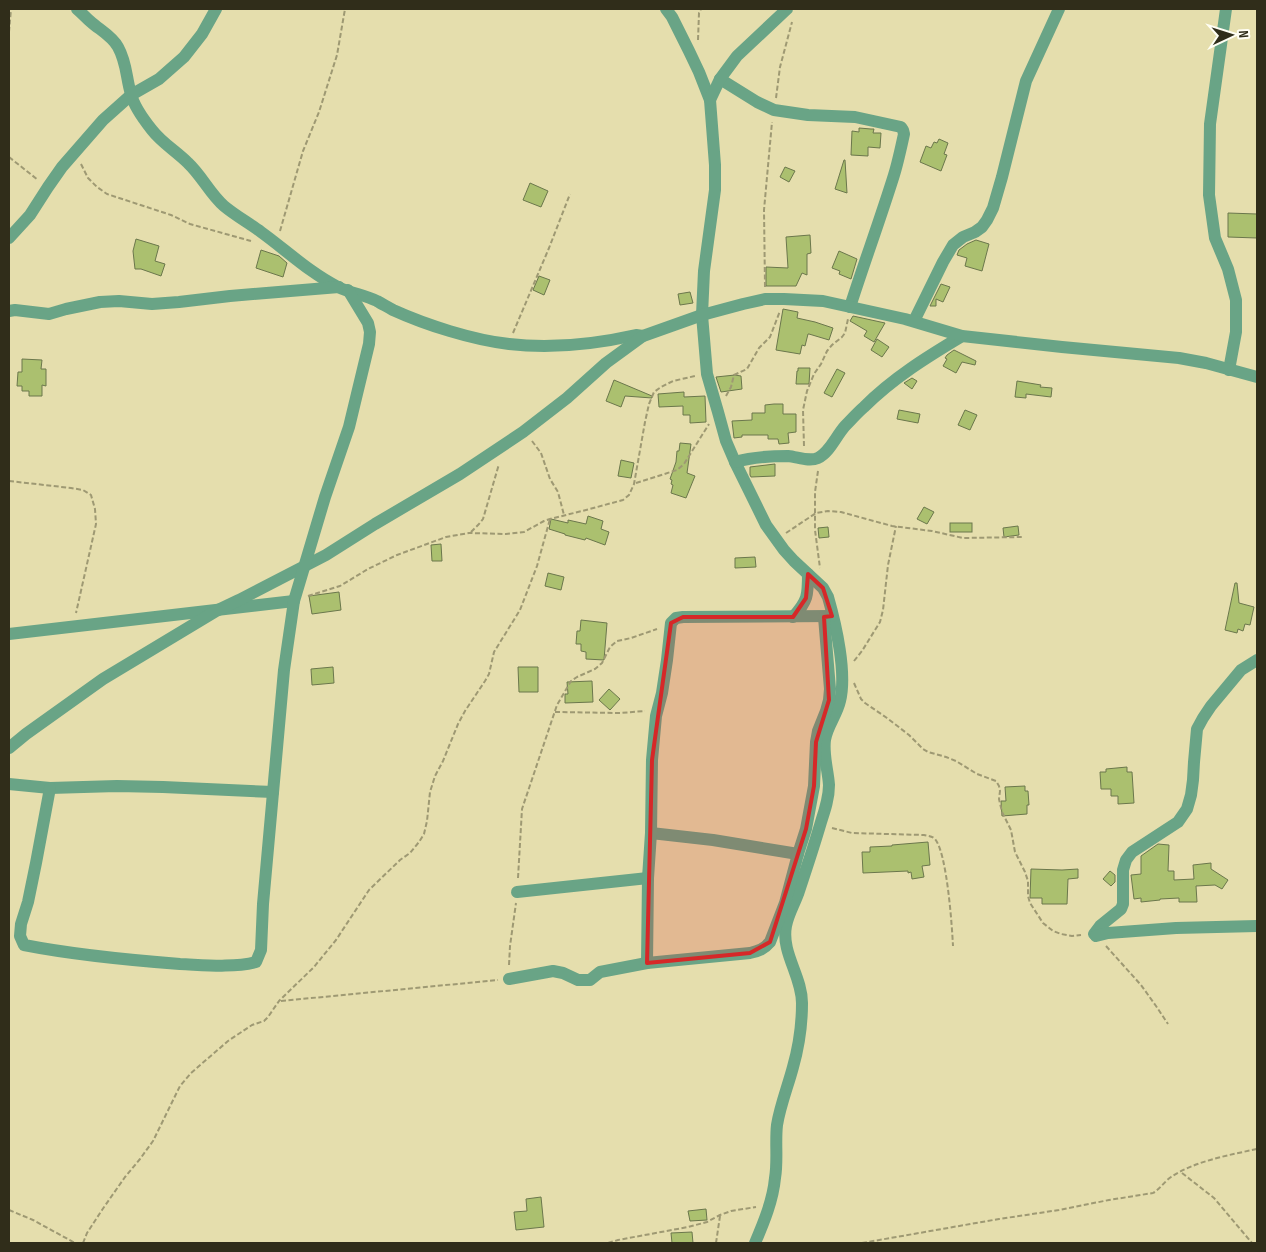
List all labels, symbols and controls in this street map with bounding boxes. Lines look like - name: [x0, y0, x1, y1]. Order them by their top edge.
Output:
- north arrow: [1206, 10, 1256, 60]
- text: N: [1235, 30, 1252, 38]

